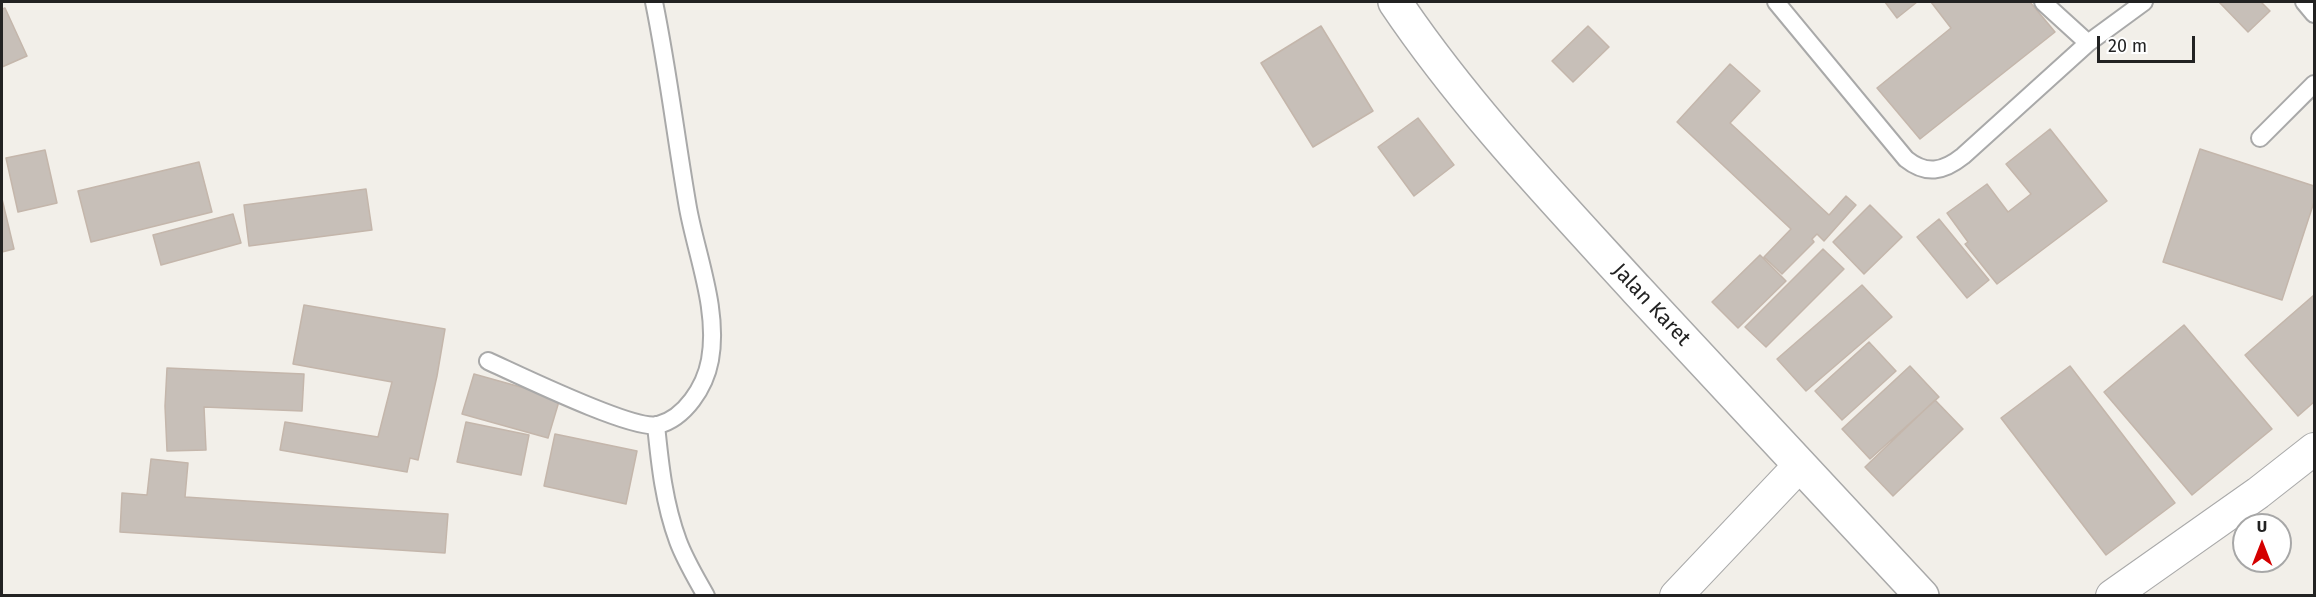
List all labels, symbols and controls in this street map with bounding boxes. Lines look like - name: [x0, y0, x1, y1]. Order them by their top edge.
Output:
- scale bar: [2100, 24, 2198, 62]
- text: 20 m: [2108, 35, 2147, 57]
- street label: Jalan Karet: [1607, 259, 1695, 351]
- north arrow: [2232, 513, 2292, 573]
- text: U: [2257, 517, 2267, 536]

